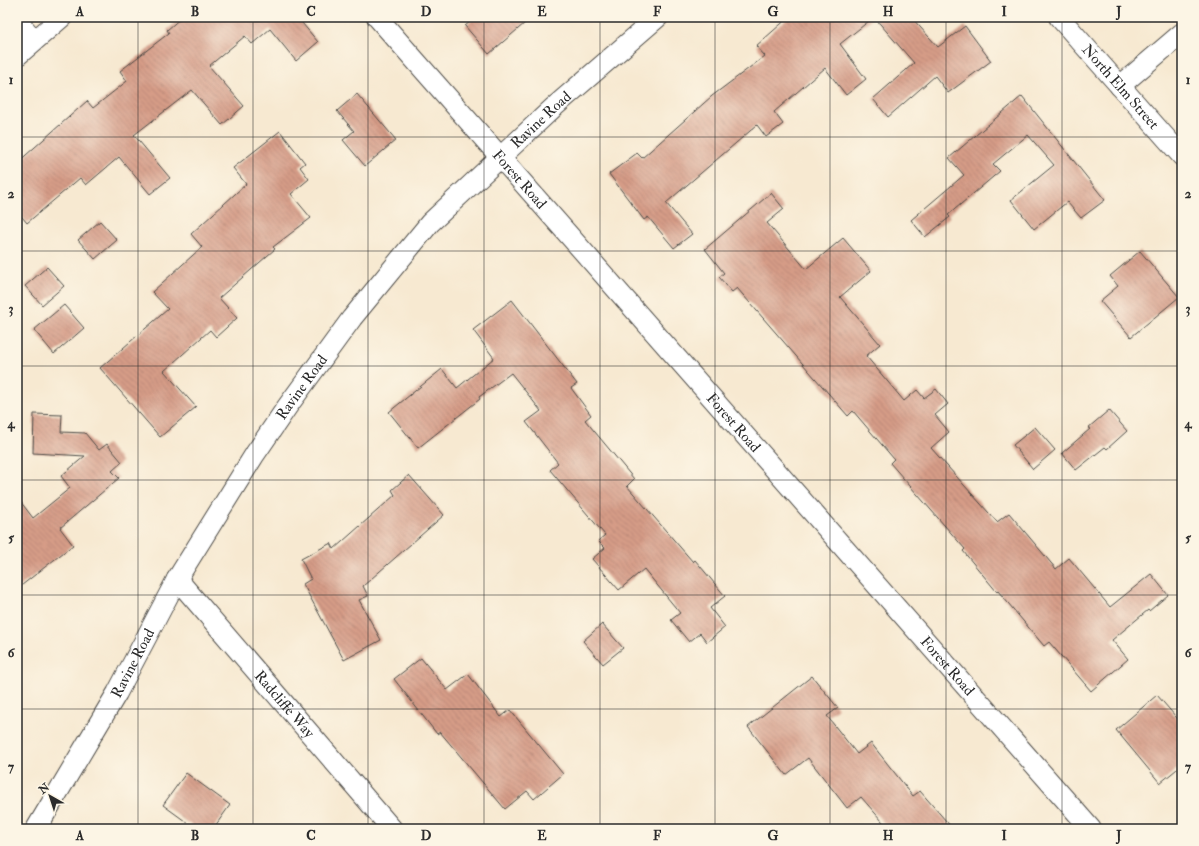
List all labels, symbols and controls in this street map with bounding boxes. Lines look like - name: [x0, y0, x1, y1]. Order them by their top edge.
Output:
- text: A: [75, 4, 85, 20]
- text: B: [191, 4, 199, 20]
- text: C: [306, 4, 316, 20]
- text: D: [421, 4, 432, 20]
- text: E: [537, 4, 547, 20]
- text: F: [653, 4, 662, 20]
- text: G: [768, 4, 779, 20]
- text: H: [883, 4, 894, 20]
- text: I: [1001, 4, 1007, 20]
- text: J: [1115, 4, 1122, 21]
- street label: North Elm Street: [1078, 40, 1163, 134]
- text: 1: [9, 72, 14, 88]
- text: 1: [1186, 72, 1191, 88]
- street label: Ravine Road: [507, 87, 576, 153]
- street label: Forest Road: [488, 146, 551, 214]
- text: 2: [8, 186, 15, 202]
- text: 2: [1185, 186, 1192, 202]
- text: 3: [9, 301, 14, 317]
- text: 3: [1186, 301, 1191, 317]
- street label: Ravine Road: [272, 351, 332, 424]
- street label: Forest Road: [702, 389, 765, 457]
- text: 4: [6, 416, 15, 432]
- text: 4: [1183, 416, 1192, 432]
- text: 5: [8, 530, 14, 546]
- text: 5: [1185, 530, 1191, 546]
- street label: Ravine Road: [107, 625, 159, 701]
- street label: Forest Road: [916, 633, 979, 700]
- text: 6: [8, 645, 16, 661]
- text: 6: [1185, 645, 1193, 661]
- street label: Radcliffe Way: [250, 667, 319, 742]
- text: 7: [8, 759, 15, 775]
- text: 7: [1185, 759, 1192, 775]
- north arrow: [30, 776, 70, 816]
- text: N: [35, 780, 53, 797]
- text: A: [75, 828, 85, 844]
- text: B: [191, 828, 199, 844]
- text: C: [306, 828, 316, 844]
- text: D: [421, 828, 432, 844]
- text: E: [537, 828, 547, 844]
- text: F: [653, 828, 662, 844]
- text: G: [768, 828, 779, 844]
- text: H: [883, 828, 894, 844]
- text: I: [1001, 828, 1007, 844]
- text: J: [1115, 828, 1122, 845]

